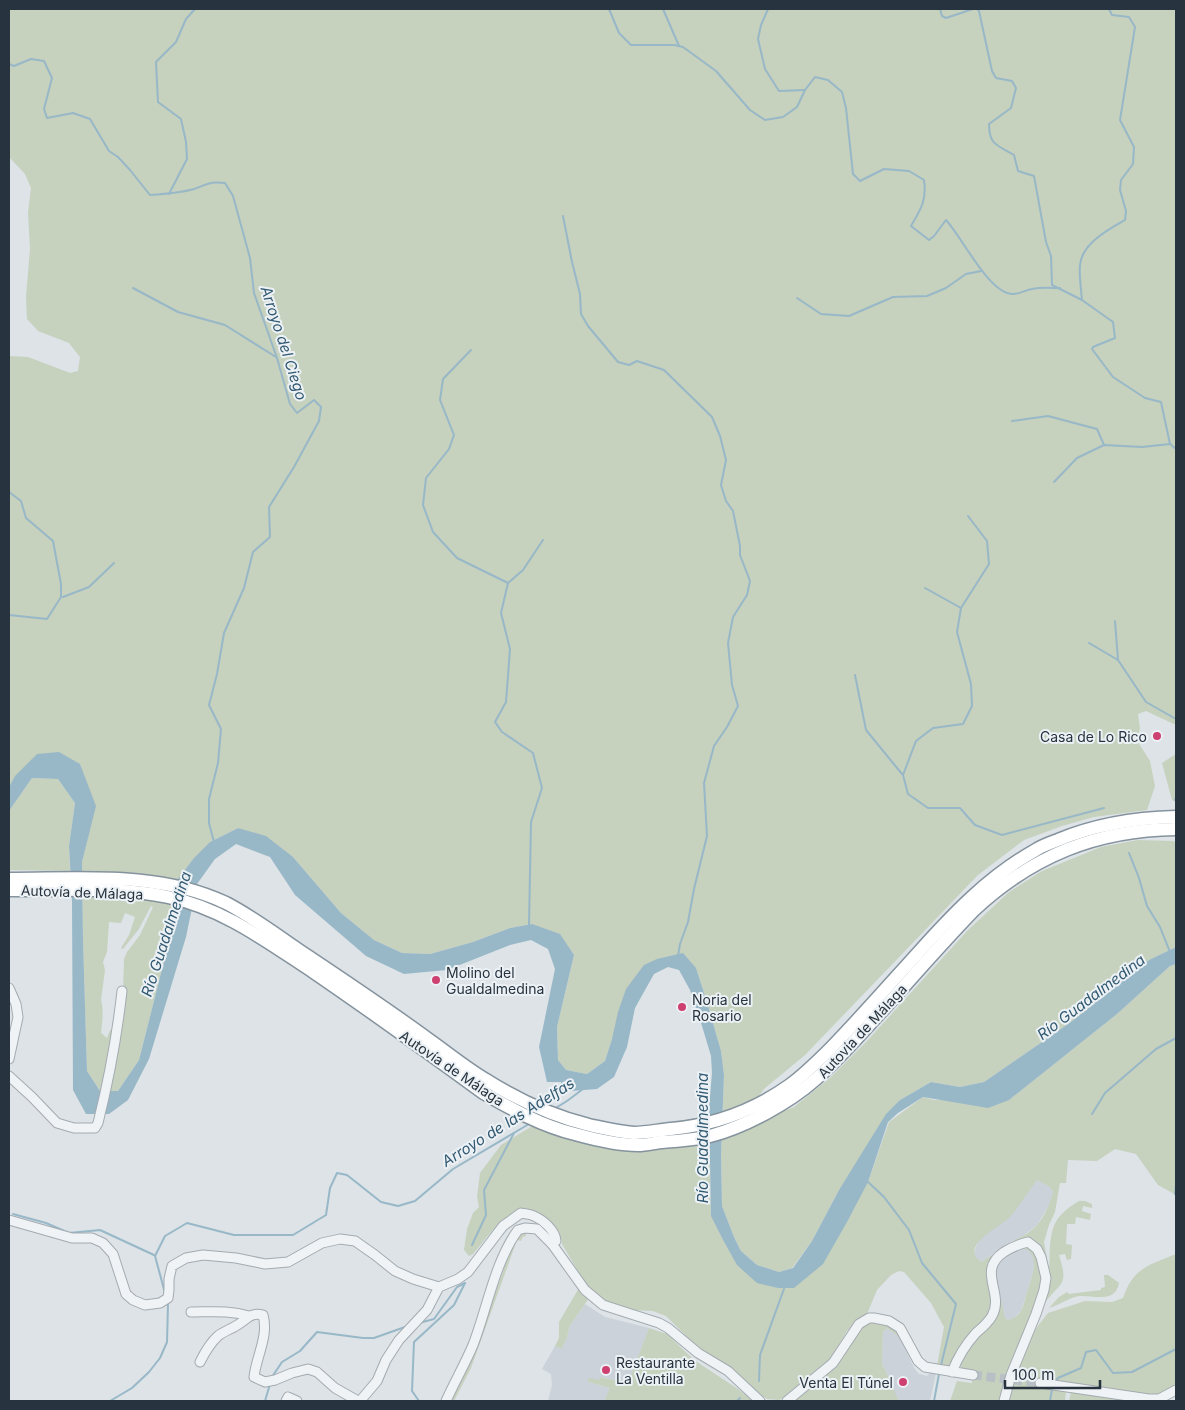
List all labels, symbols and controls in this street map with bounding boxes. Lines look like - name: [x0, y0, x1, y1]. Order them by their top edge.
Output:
- water label: Arroyo del Ciego: [256, 283, 311, 402]
- place label: Casa de Lo Rico: [1040, 728, 1147, 745]
- marker: Casa de Lo Rico: [1151, 730, 1163, 742]
- water label: Río Guadalmedina: [137, 869, 195, 999]
- street label: Autovía de Málaga: [21, 881, 143, 903]
- water label: Río Guadalmedina: [1033, 950, 1149, 1044]
- place label: Molino del Gualdalmedina: [446, 964, 544, 997]
- marker: Molino del Gualdalmedina: [430, 974, 442, 986]
- street label: Autovía de Málaga: [814, 980, 910, 1082]
- place label: Noria del Rosario: [692, 991, 752, 1024]
- marker: Noria del Rosario: [676, 1001, 688, 1013]
- street label: Autovía de Málaga: [396, 1027, 508, 1109]
- water label: Arroyo de las Adelfas: [437, 1073, 578, 1171]
- water label: Río Guadalmedina: [693, 1073, 712, 1203]
- place label: Restaurante La Ventilla: [616, 1354, 695, 1387]
- scale bar: [1005, 1358, 1100, 1390]
- marker: Restaurante La Ventilla: [600, 1364, 612, 1376]
- text: 100 m: [1012, 1365, 1054, 1384]
- place label: Venta El Túnel: [799, 1374, 893, 1391]
- marker: Venta El Túnel: [897, 1376, 909, 1388]

